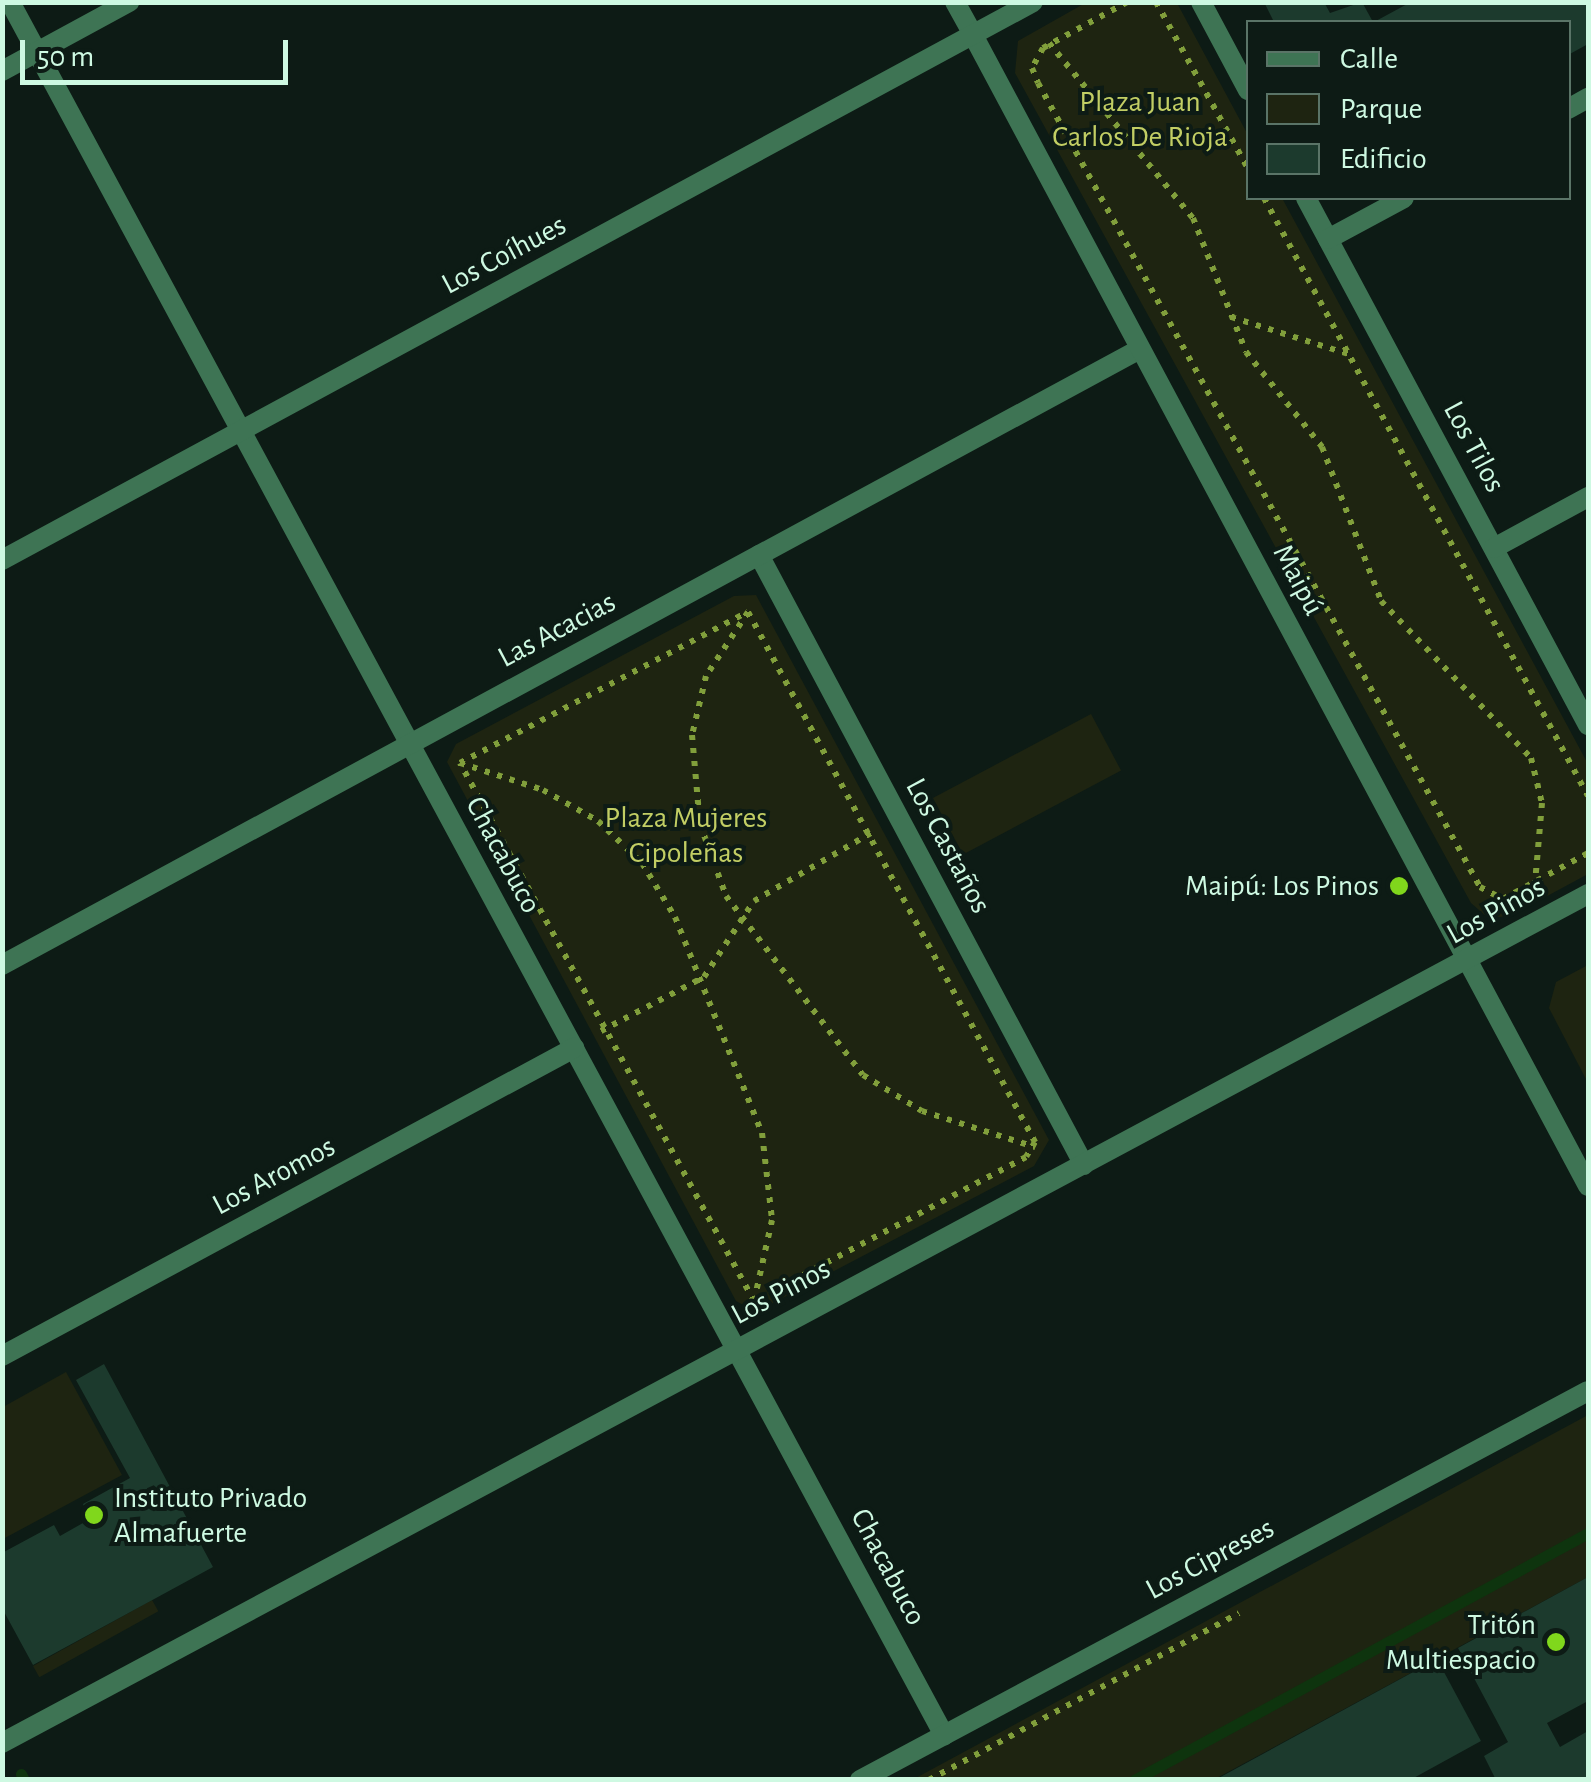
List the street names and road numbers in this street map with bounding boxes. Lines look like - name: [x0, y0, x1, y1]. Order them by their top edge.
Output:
- street label: Los Coíhues: [436, 207, 572, 303]
- street label: Los Tilos: [1435, 395, 1513, 499]
- street label: Maipú: [1264, 538, 1332, 622]
- street label: Las Acacias: [492, 584, 622, 676]
- street label: Los Castaños: [897, 772, 999, 920]
- street label: Chacabuco: [457, 790, 549, 920]
- street label: Los Pinos: [1440, 869, 1552, 953]
- street label: Los Aromos: [206, 1129, 342, 1223]
- street label: Los Pinos: [725, 1251, 837, 1333]
- street label: Chacabuco: [842, 1502, 934, 1632]
- street label: Los Cipreses: [1140, 1510, 1280, 1608]

